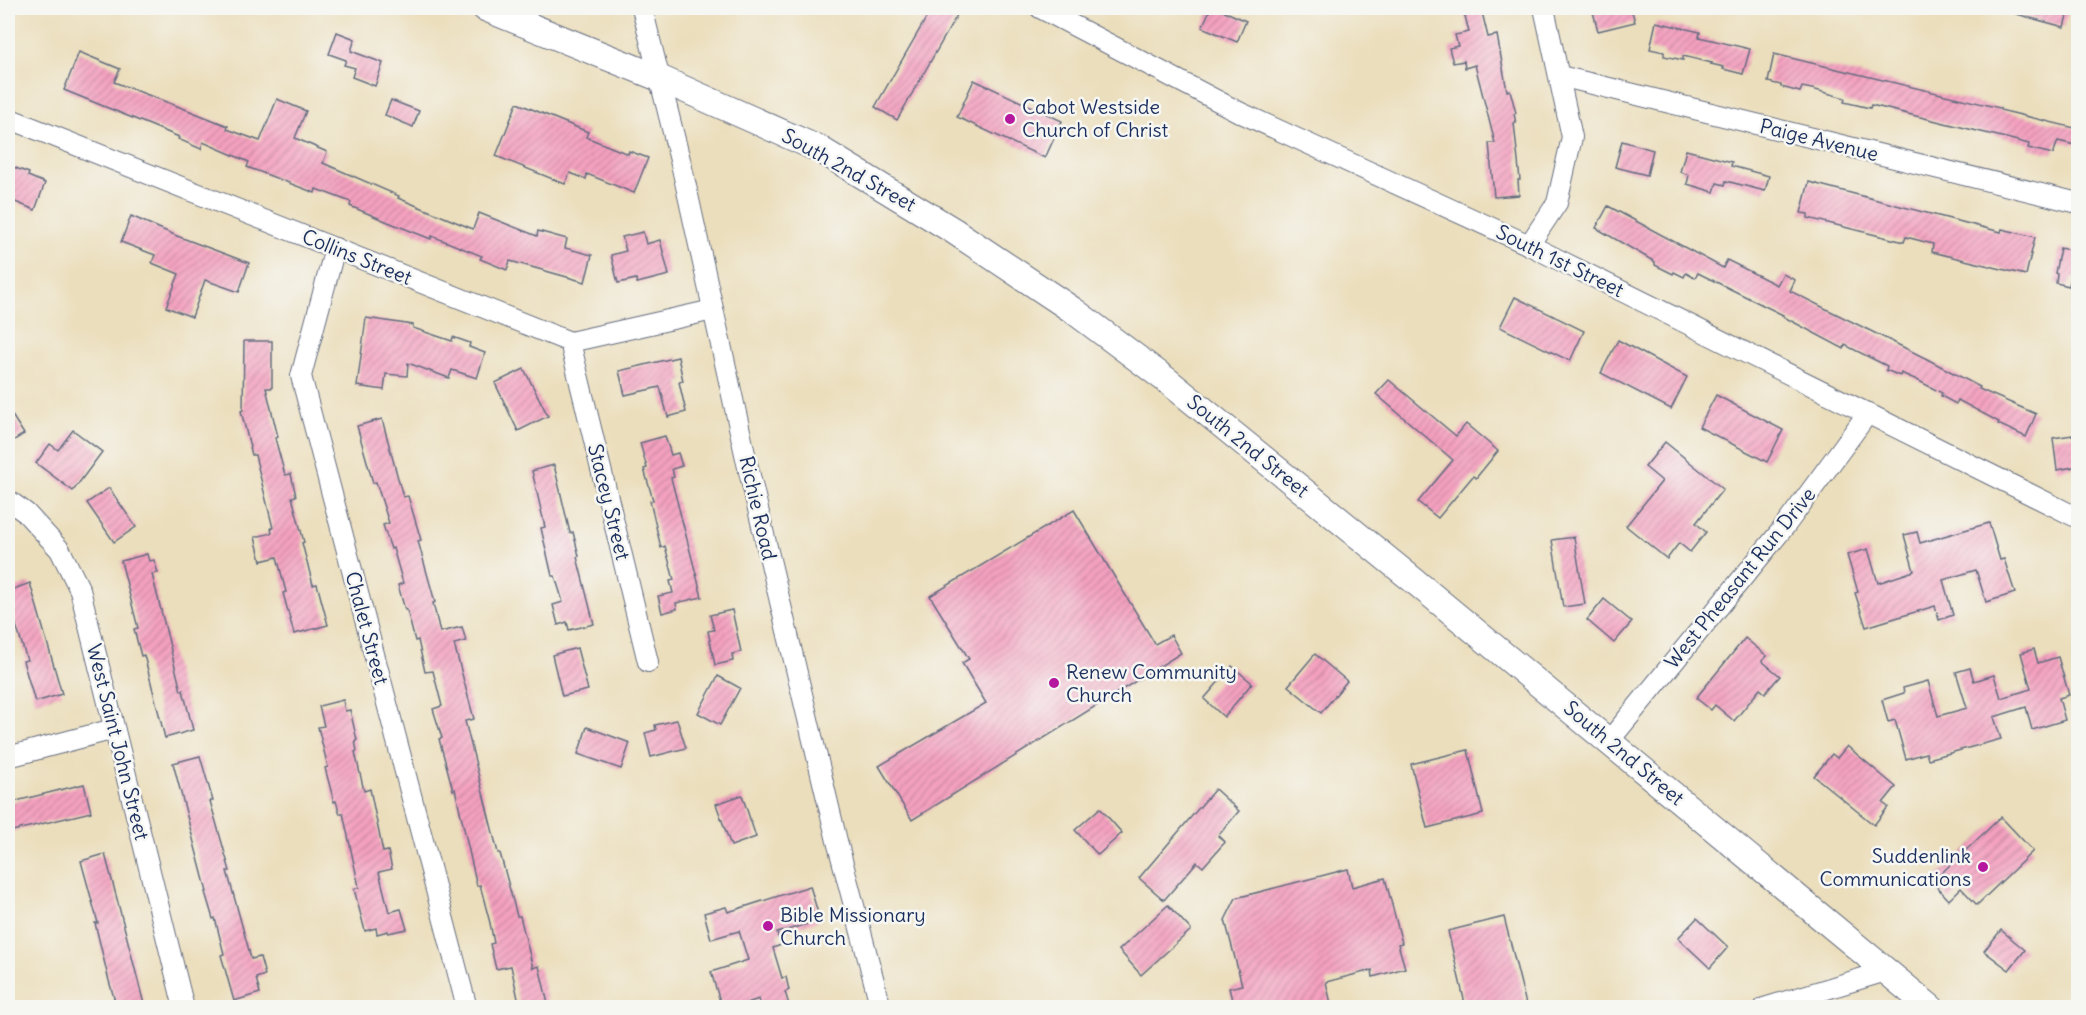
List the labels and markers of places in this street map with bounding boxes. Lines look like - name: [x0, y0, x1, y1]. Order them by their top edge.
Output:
- place label: Cabot Westside Church of Christ: [1022, 94, 1169, 142]
- marker: Cabot Westside Church of Christ: [1003, 112, 1017, 126]
- place label: Renew Community Church: [1066, 659, 1237, 707]
- marker: Renew Community Church: [1047, 676, 1061, 690]
- place label: Suddenlink Communications: [1820, 843, 1971, 891]
- marker: Suddenlink Communications: [1976, 860, 1990, 874]
- place label: Bible Missionary Church: [780, 902, 926, 950]
- marker: Bible Missionary Church: [761, 919, 775, 933]

